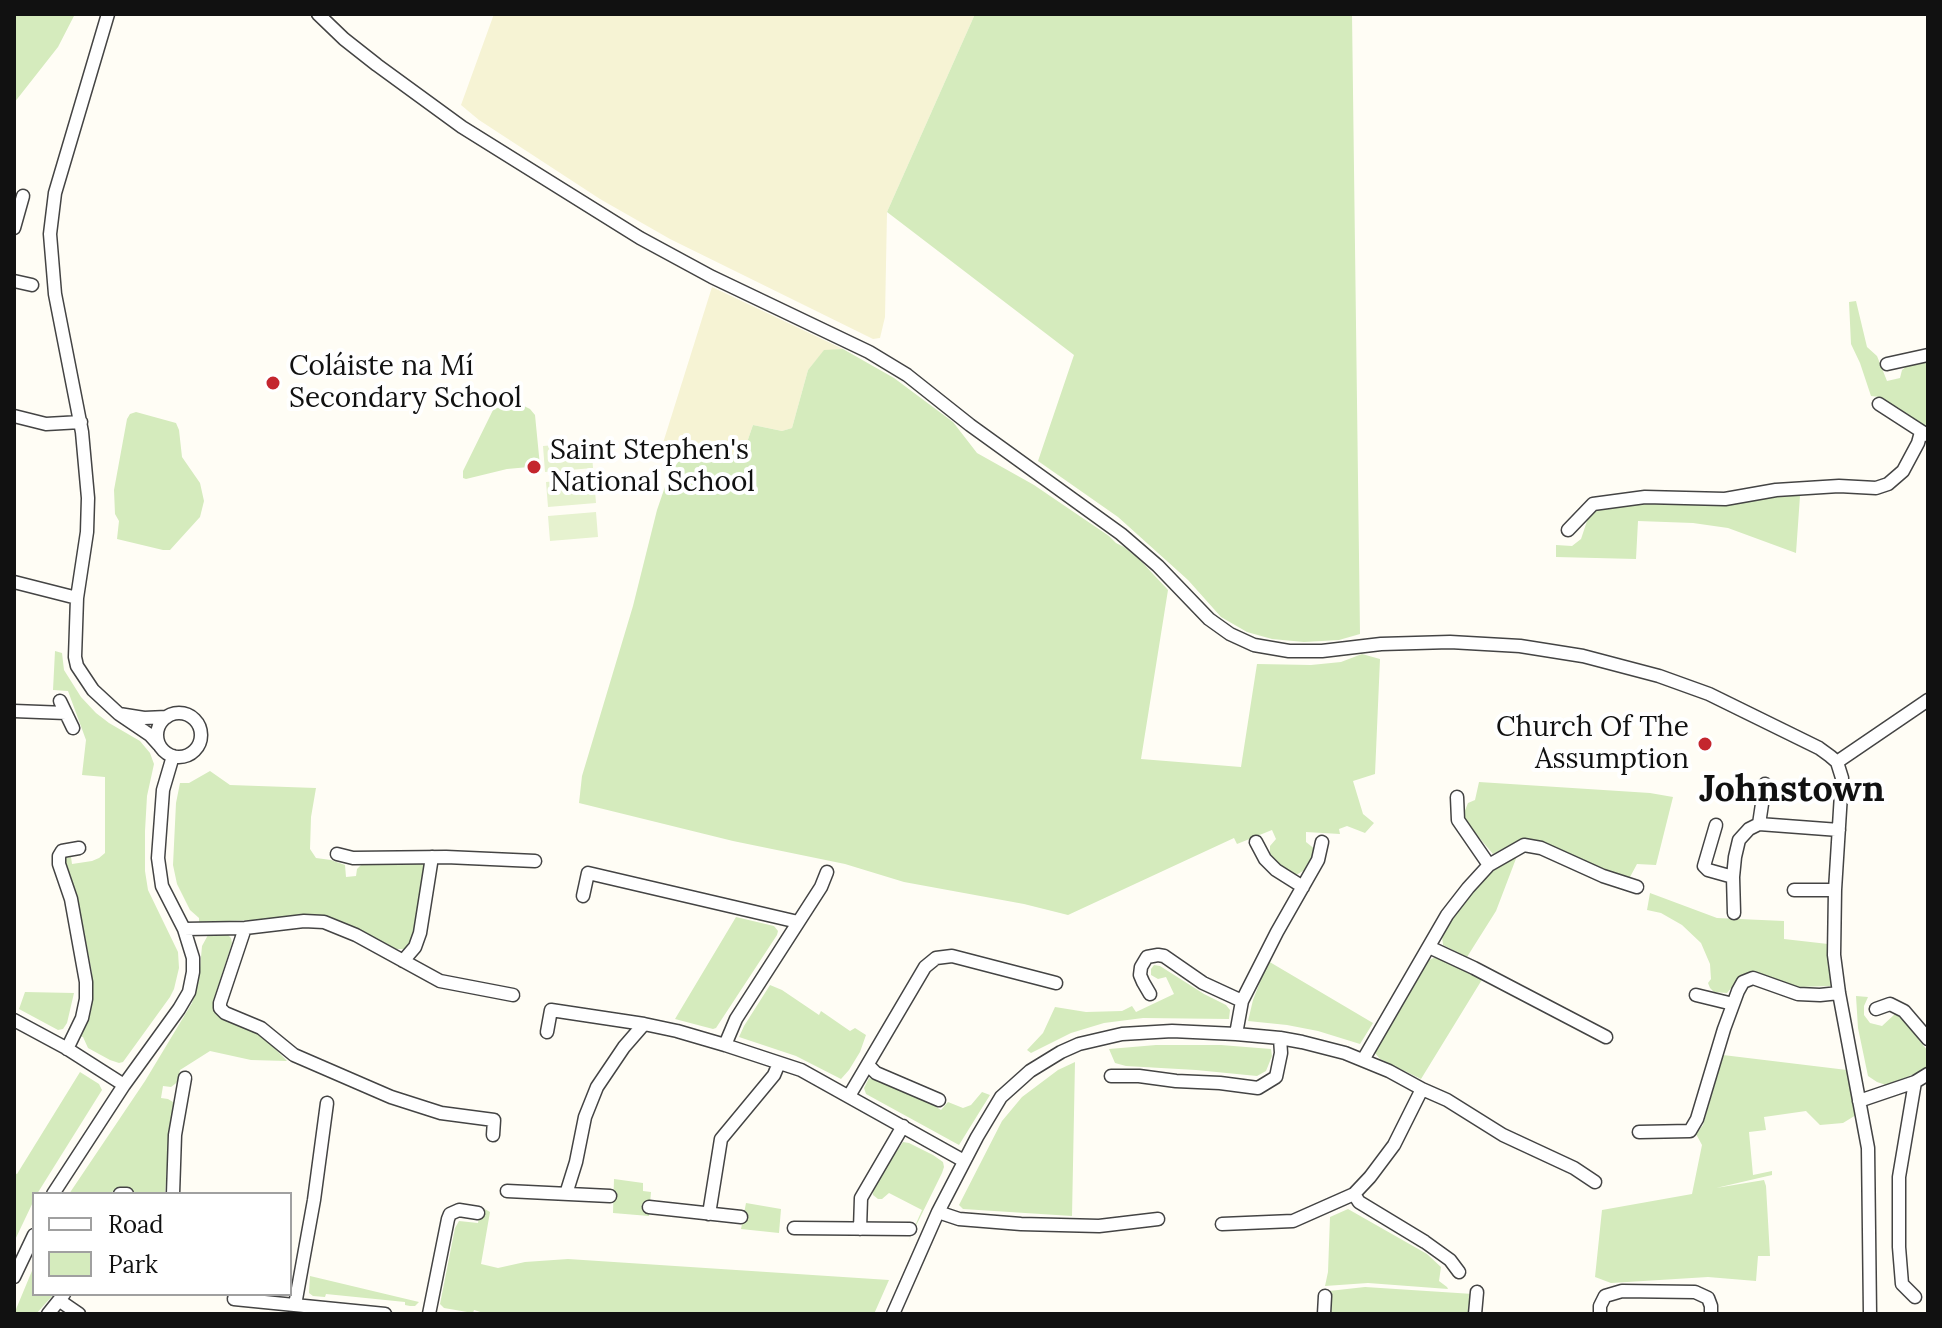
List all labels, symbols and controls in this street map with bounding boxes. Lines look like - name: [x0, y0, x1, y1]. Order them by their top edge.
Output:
- place label: Coláiste na Mí Secondary School: [289, 350, 522, 416]
- marker: Coláiste na Mí Secondary School: [264, 374, 282, 392]
- place label: Saint Stephen's National School: [550, 434, 755, 500]
- marker: Saint Stephen's National School: [525, 458, 543, 476]
- place label: Church Of The Assumption: [1496, 711, 1689, 777]
- marker: Church Of The Assumption: [1696, 735, 1714, 753]
- district label: Johnstown: [1699, 769, 1885, 813]
- legend: [32, 1192, 292, 1296]
- text: Road: [108, 1209, 164, 1240]
- text: Park: [108, 1249, 158, 1280]

